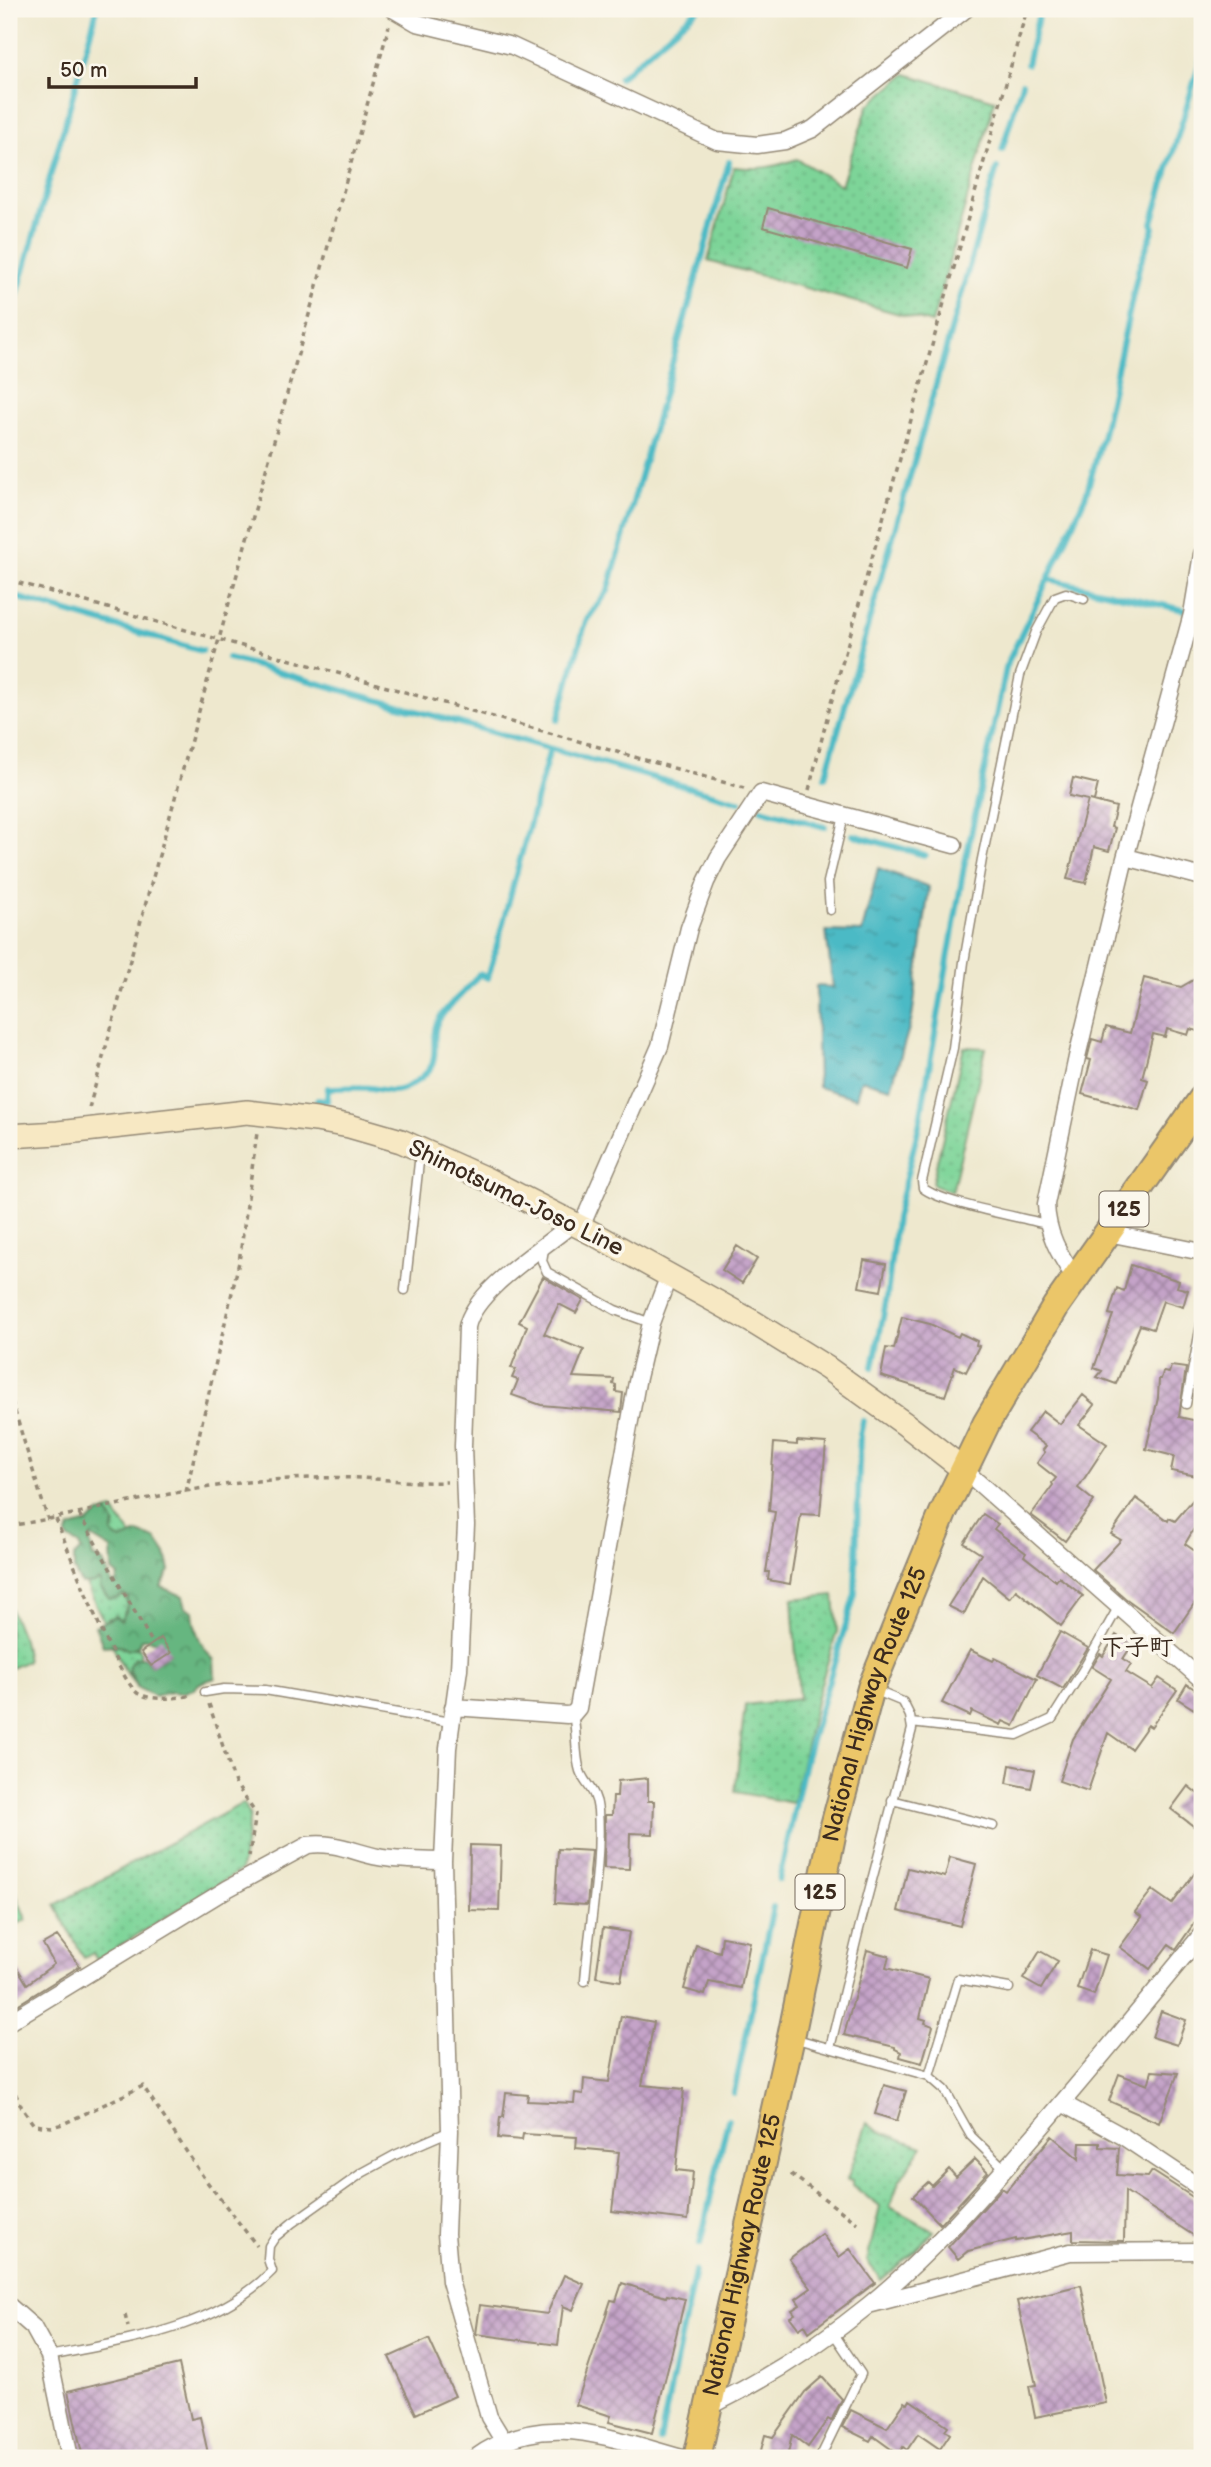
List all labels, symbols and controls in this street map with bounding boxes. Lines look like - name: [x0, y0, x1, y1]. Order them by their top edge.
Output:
- scale bar: [49, 46, 196, 90]
- text: 50 m: [60, 58, 107, 83]
- street label: Shimotsuma-Joso Line: [404, 1134, 628, 1262]
- road number: 125: [1100, 1192, 1148, 1226]
- street label: National Highway Route 125: [817, 1563, 933, 1844]
- district label: 下子町: [1101, 1633, 1173, 1662]
- road number: 125: [796, 1874, 844, 1910]
- street label: National Highway Route 125: [697, 2111, 787, 2399]

